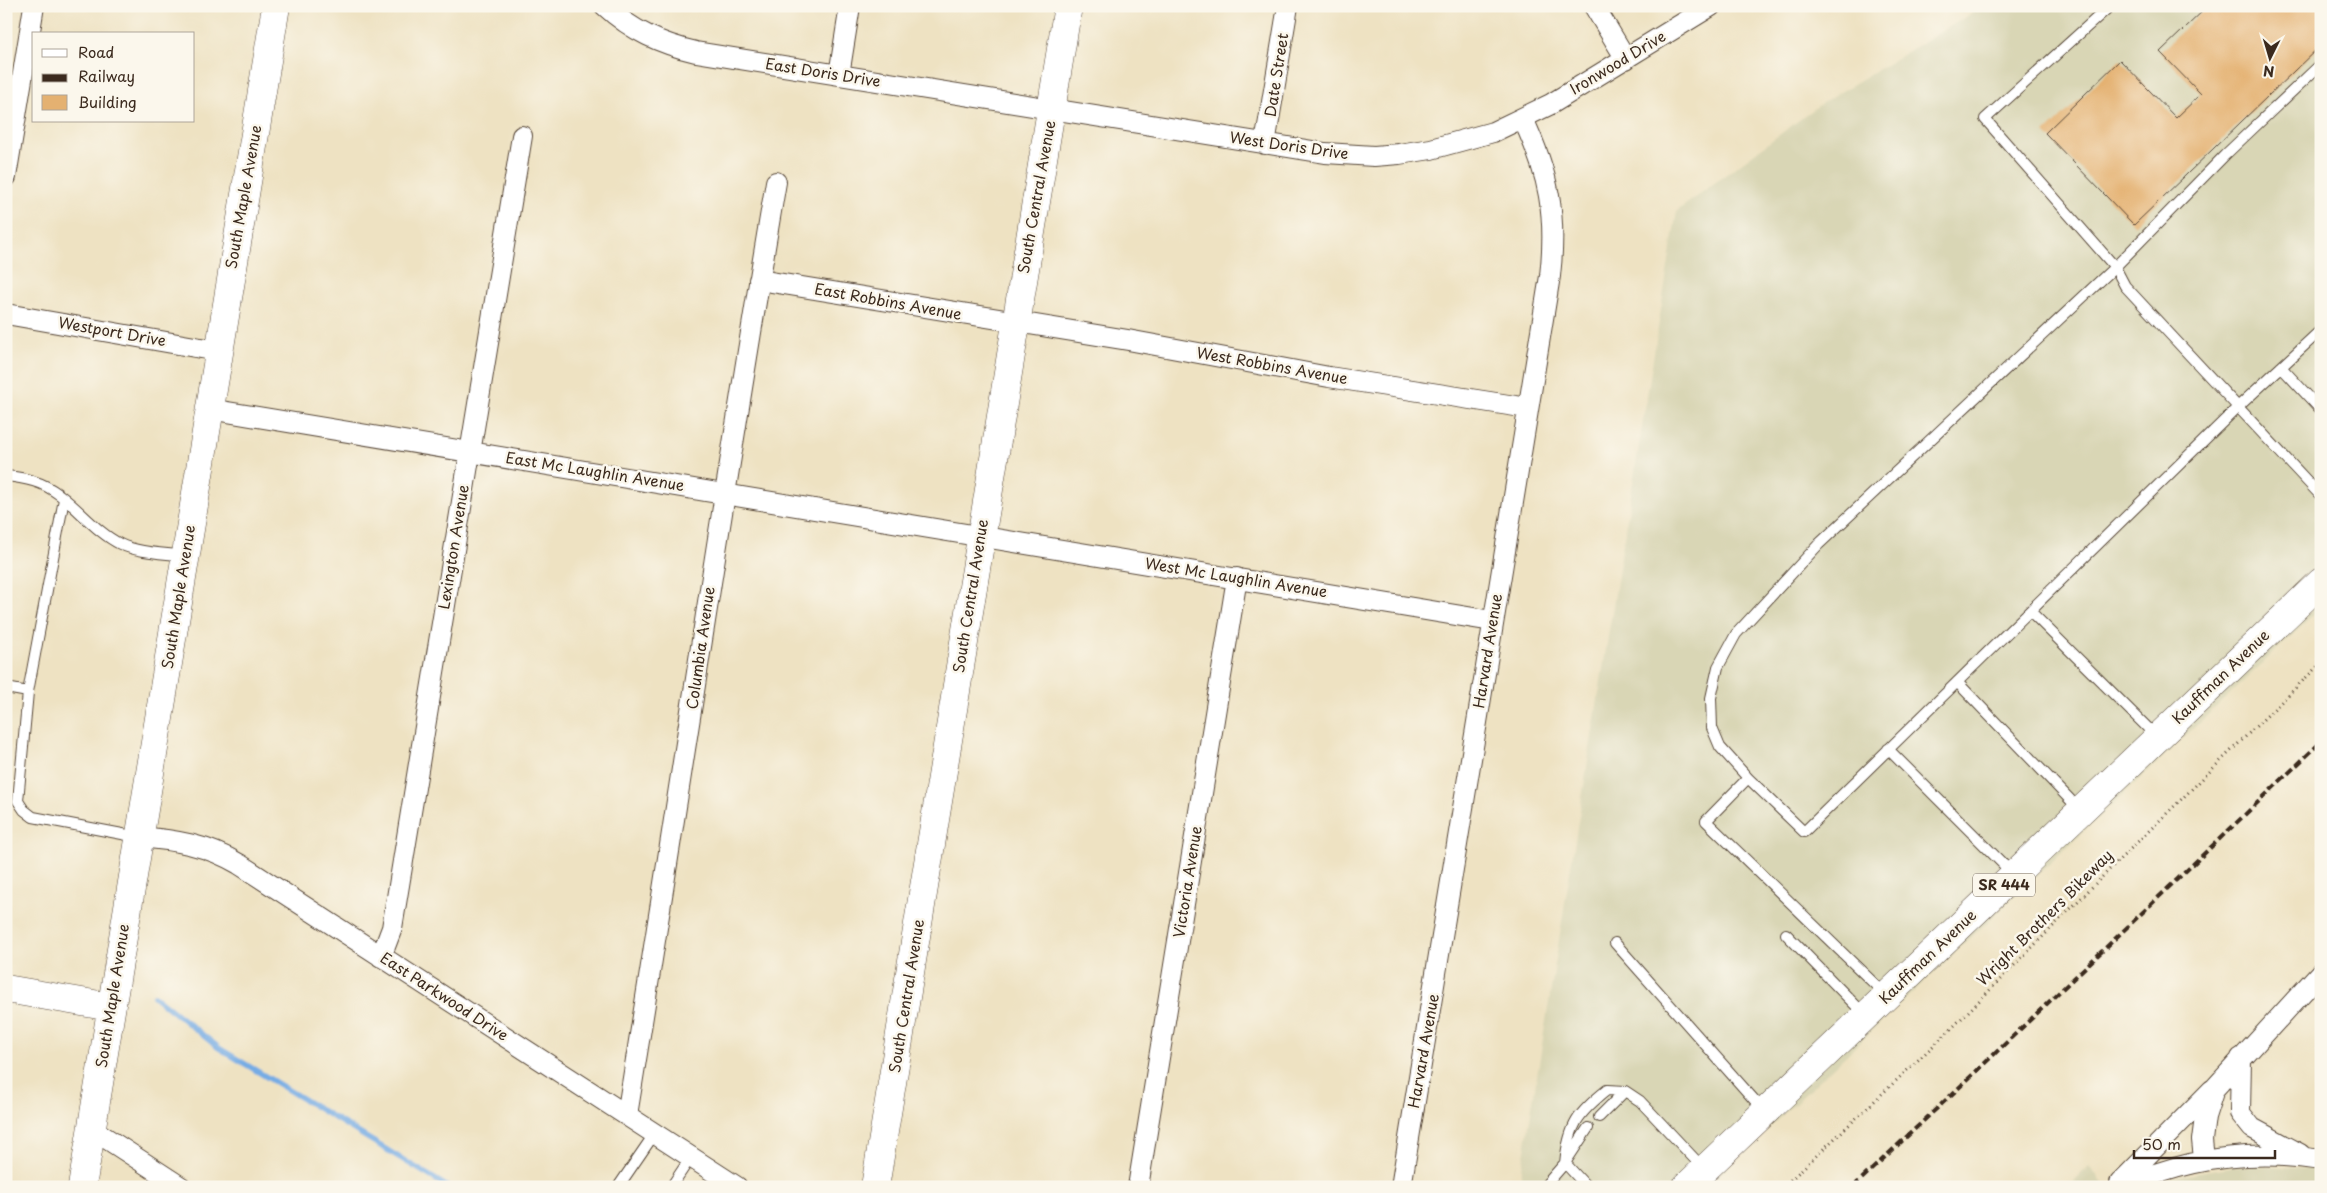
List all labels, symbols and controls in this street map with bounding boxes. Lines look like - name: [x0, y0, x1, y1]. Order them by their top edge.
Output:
- street label: Ironwood Drive: [1565, 24, 1670, 99]
- street label: Date Street: [1258, 31, 1293, 118]
- legend: [32, 32, 195, 122]
- north arrow: [2244, 32, 2294, 82]
- text: Road: [78, 40, 114, 63]
- street label: East Doris Drive: [764, 51, 883, 92]
- text: N: [2262, 61, 2275, 82]
- text: Railway: [78, 64, 135, 87]
- text: Building: [78, 90, 137, 113]
- street label: South Central Avenue: [1011, 118, 1060, 275]
- street label: South Maple Avenue: [219, 123, 266, 270]
- street label: West Doris Drive: [1228, 125, 1350, 164]
- street label: East Robbins Avenue: [813, 276, 964, 325]
- street label: Westport Drive: [57, 310, 168, 351]
- street label: West Robbins Avenue: [1195, 340, 1350, 389]
- street label: East Mc Laughlin Avenue: [504, 445, 686, 496]
- street label: Lexington Avenue: [431, 483, 474, 611]
- street label: South Central Avenue: [946, 517, 993, 674]
- street label: South Maple Avenue: [155, 523, 200, 670]
- street label: West Mc Laughlin Avenue: [1143, 551, 1329, 602]
- street label: Columbia Avenue: [680, 585, 720, 711]
- street label: Harvard Avenue: [1466, 592, 1507, 710]
- street label: Kauffman Avenue: [2166, 623, 2274, 729]
- street label: Victoria Avenue: [1166, 824, 1207, 939]
- street label: Wright Brothers Bikeway: [1971, 844, 2117, 990]
- road number: SR 444: [1973, 874, 2035, 896]
- street label: Kauffman Avenue: [1873, 903, 1981, 1009]
- street label: South Central Avenue: [882, 917, 929, 1074]
- street label: South Maple Avenue: [89, 922, 134, 1069]
- street label: East Parkwood Drive: [376, 946, 513, 1046]
- street label: Harvard Avenue: [1401, 992, 1444, 1110]
- scale bar: [2134, 1128, 2276, 1160]
- text: 50 m: [2142, 1132, 2181, 1155]

